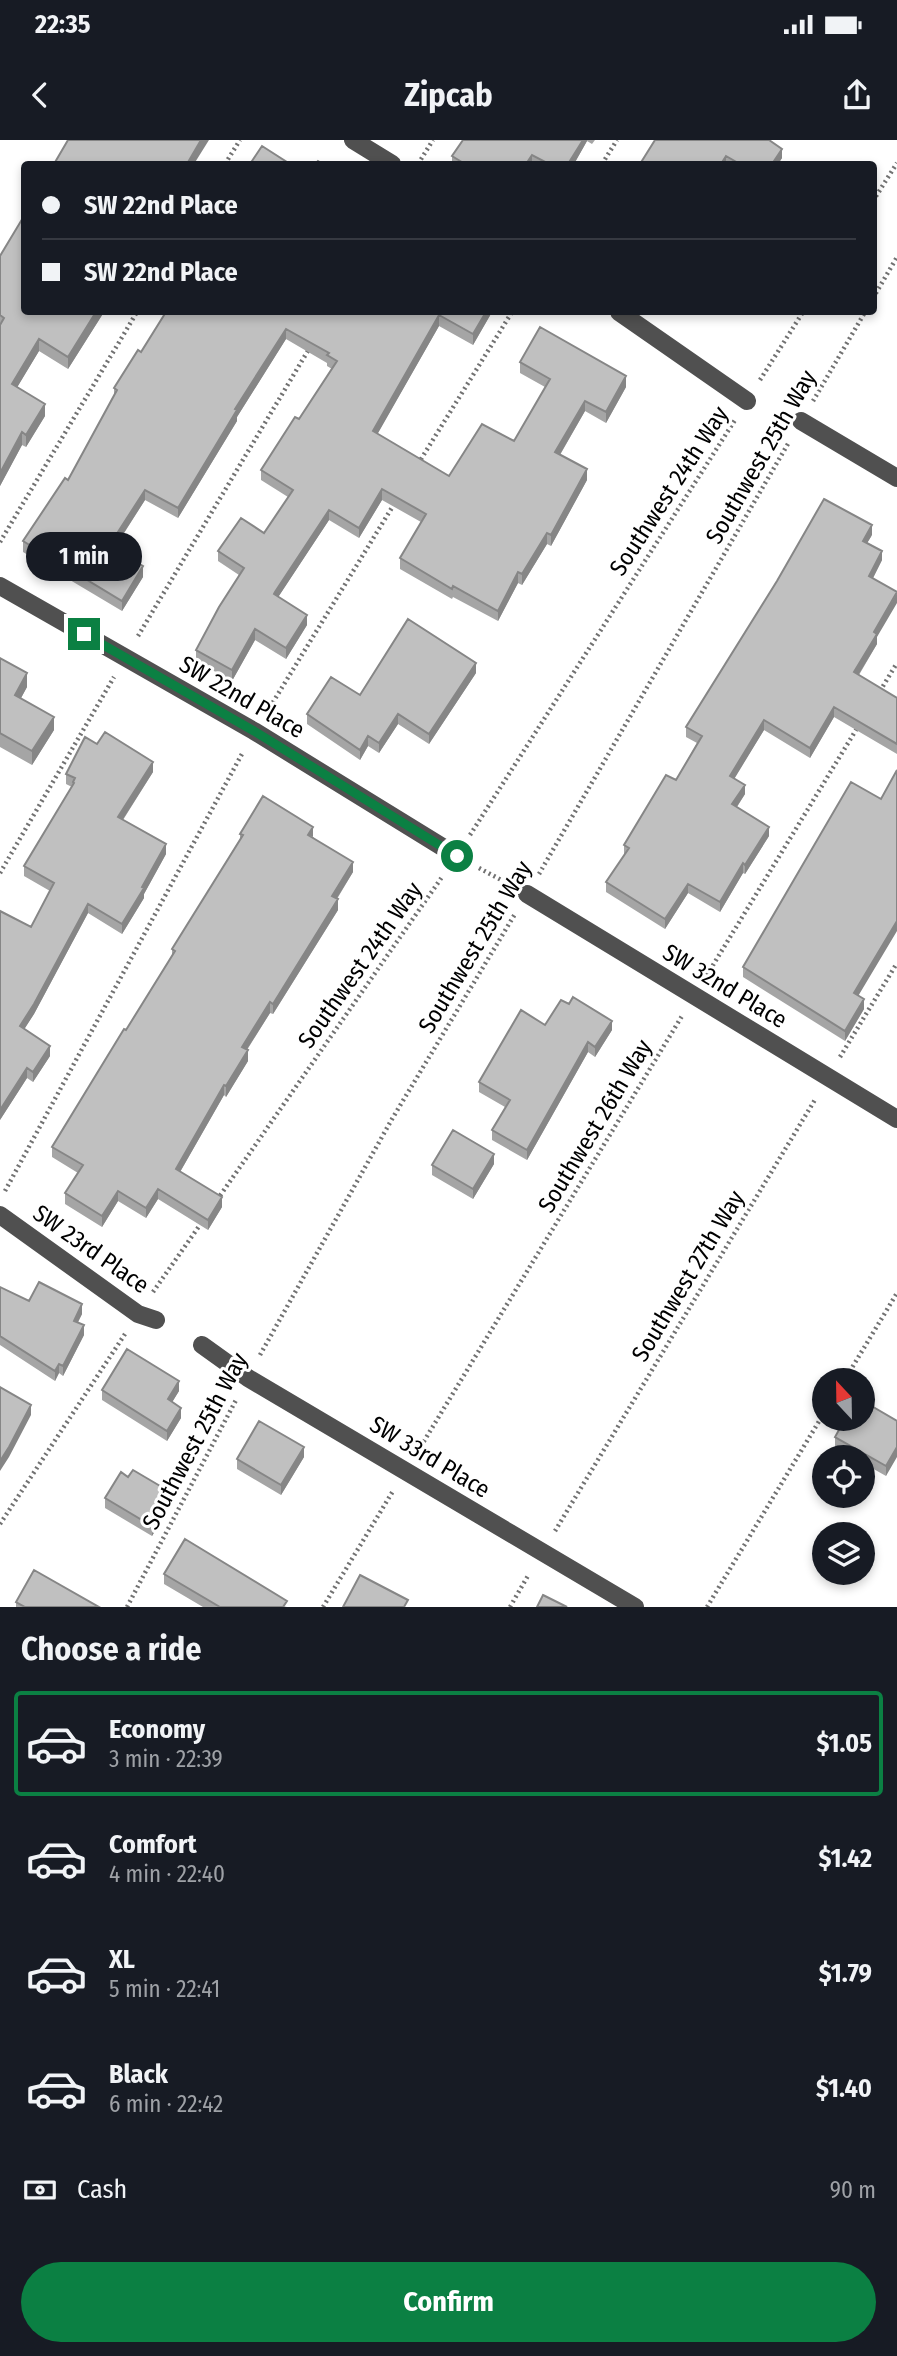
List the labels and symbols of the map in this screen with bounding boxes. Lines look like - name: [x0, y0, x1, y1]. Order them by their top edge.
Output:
- street label: Southwest 25th Way: [700, 365, 822, 549]
- street label: Southwest 24th Way: [604, 401, 734, 581]
- callout: 1 min: [26, 532, 142, 582]
- route end: [68, 618, 100, 650]
- street label: SW 22nd Place: [175, 650, 309, 744]
- route start: [441, 840, 473, 872]
- street label: Southwest 25th Way: [413, 856, 538, 1038]
- street label: Southwest 24th Way: [292, 876, 428, 1053]
- street label: SW 32nd Place: [658, 938, 792, 1034]
- street label: Southwest 26th Way: [532, 1034, 658, 1218]
- street label: Southwest 27th Way: [626, 1185, 750, 1367]
- street label: SW 23rd Place: [28, 1199, 154, 1299]
- street label: Southwest 25th Way: [137, 1348, 253, 1534]
- north arrow: [812, 1368, 875, 1432]
- street label: SW 33rd Place: [365, 1410, 495, 1504]

